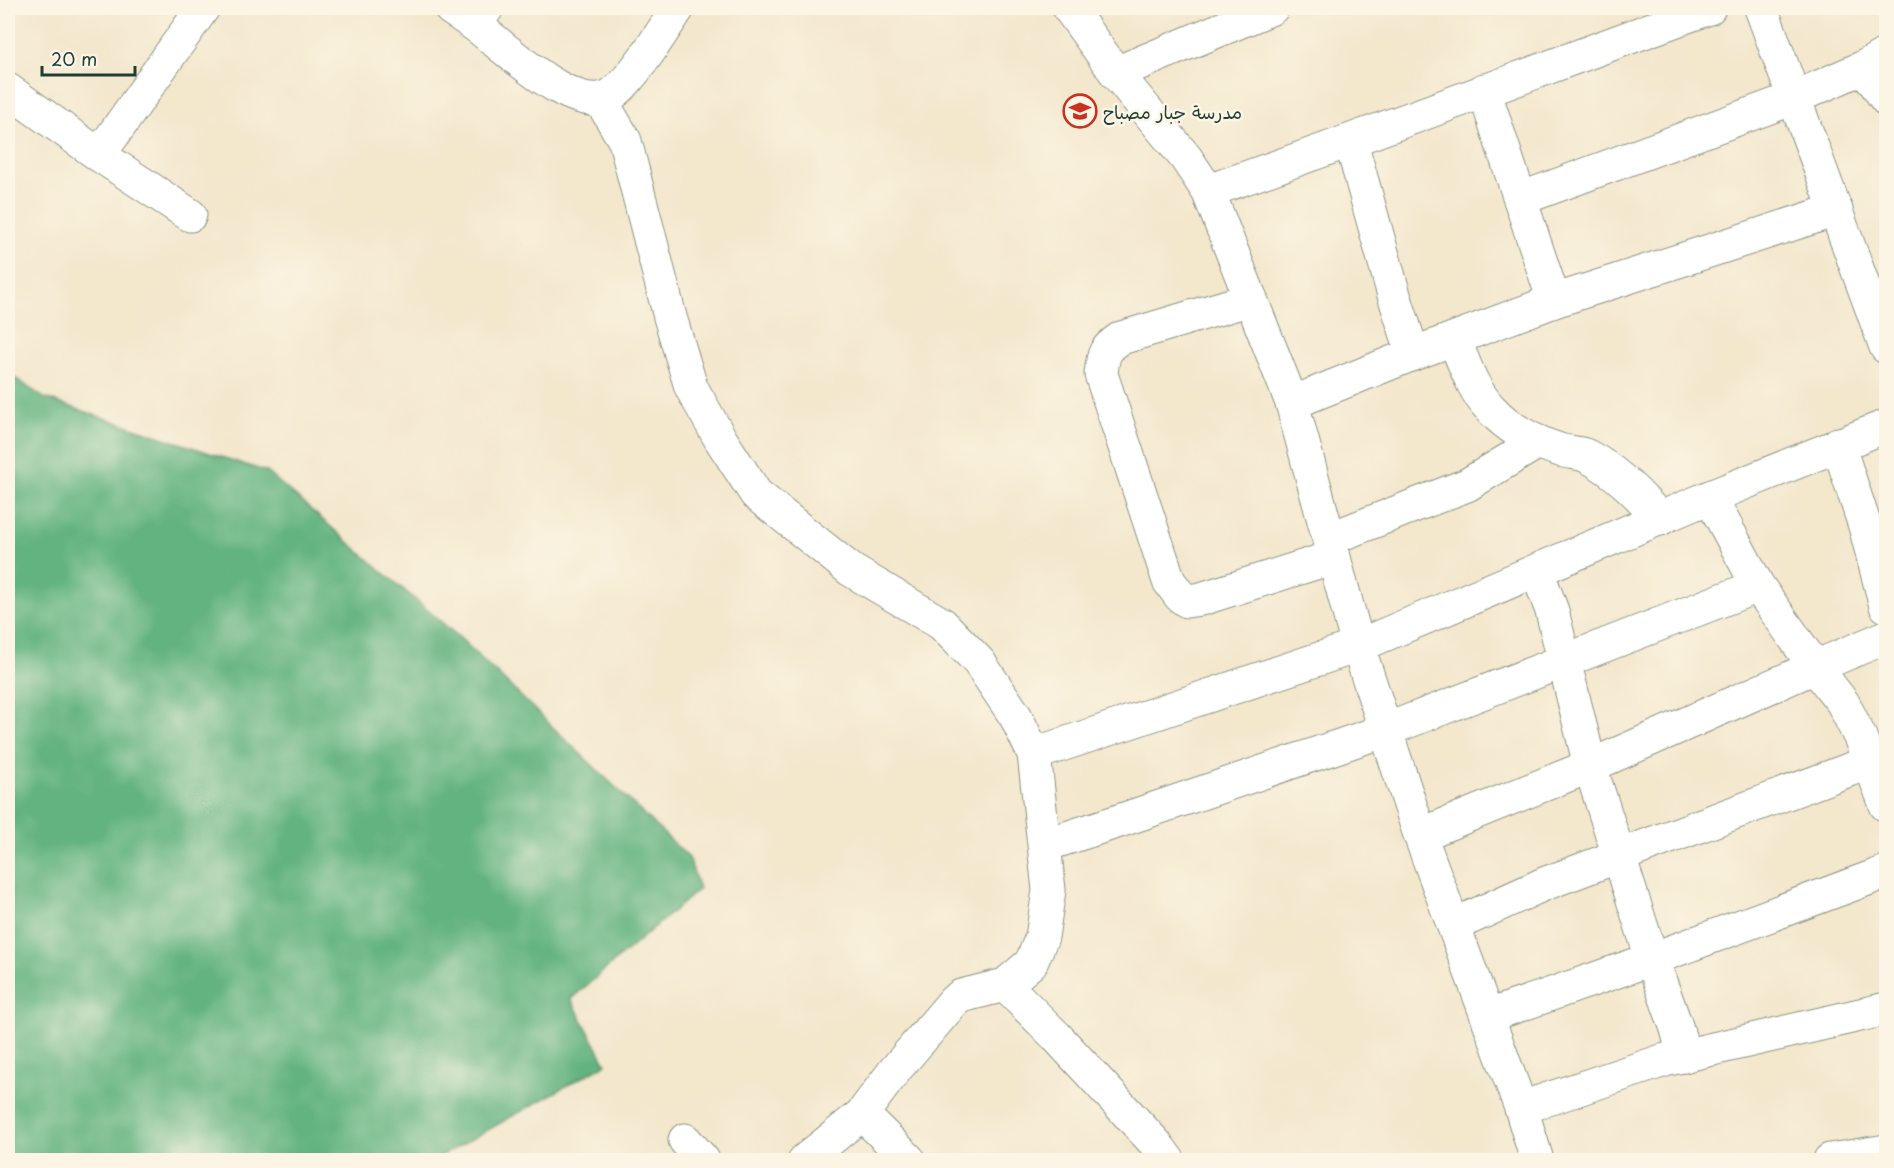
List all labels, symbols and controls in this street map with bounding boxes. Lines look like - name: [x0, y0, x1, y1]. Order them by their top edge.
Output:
- scale bar: [42, 39, 135, 77]
- text: 20 m: [51, 45, 97, 72]
- school or university icon: مدرسة جبار مصباح: [1062, 93, 1098, 129]
- place label: مدرسة جبار مصباح: [1103, 98, 1242, 125]

